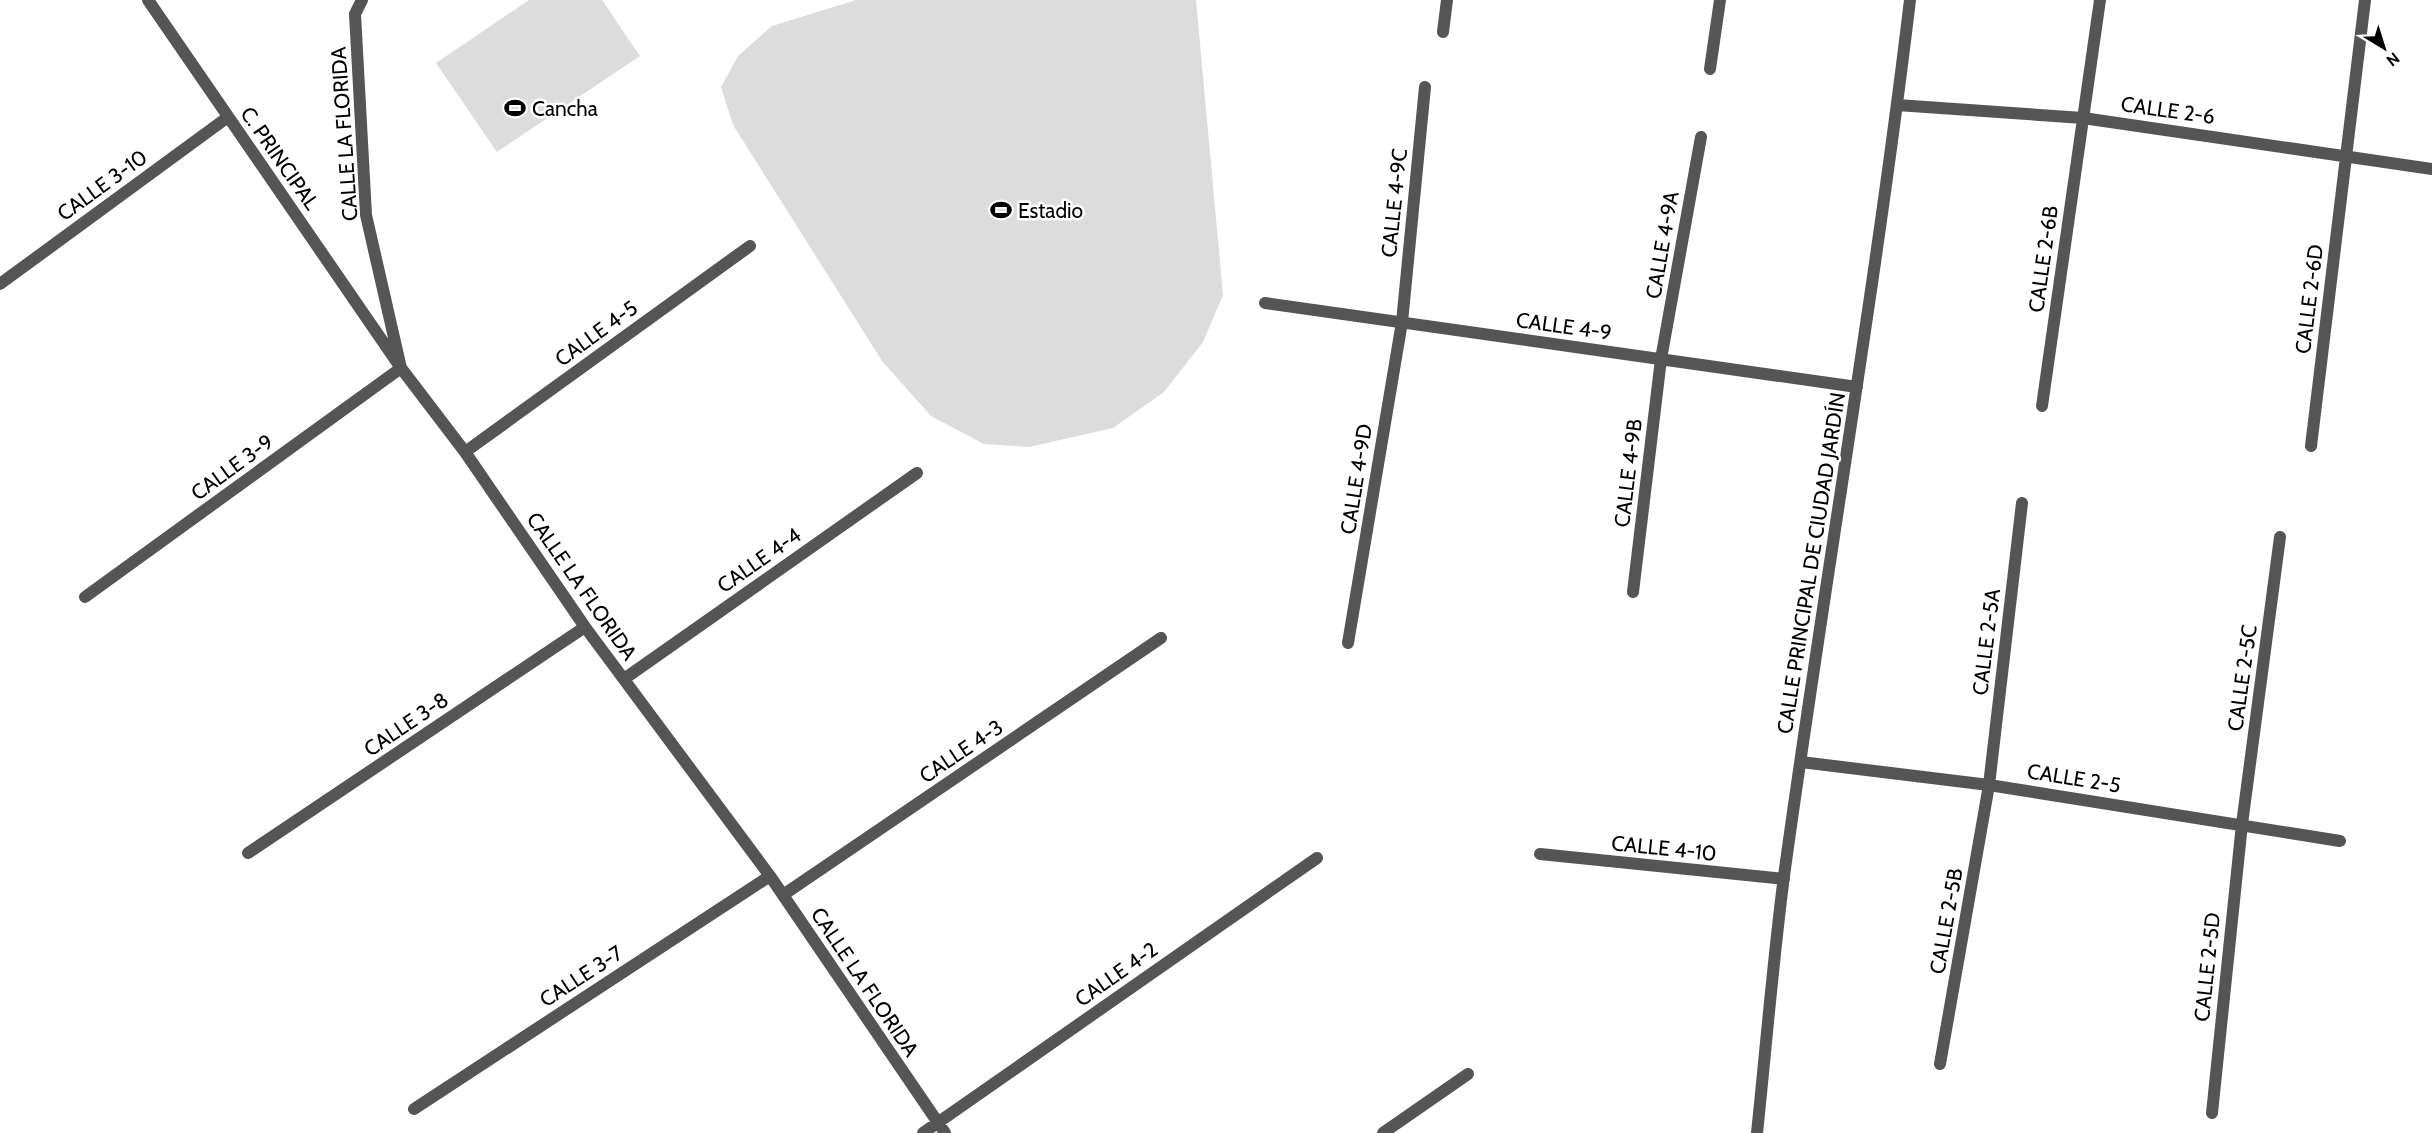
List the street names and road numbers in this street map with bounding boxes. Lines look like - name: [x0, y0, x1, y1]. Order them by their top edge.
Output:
- street label: CALLE LA FLORIDA: [325, 46, 363, 222]
- street label: CALLE 2-6: [2119, 91, 2217, 129]
- street label: C. PRINCIPAL: [235, 102, 325, 215]
- street label: CALLE 3-10: [52, 144, 152, 226]
- street label: CALLE 4-9C: [1376, 147, 1412, 259]
- street label: CALLE 4-9A: [1640, 189, 1684, 301]
- street label: CALLE 2-6B: [2023, 204, 2063, 314]
- street label: CALLE 2-6D: [2290, 243, 2328, 355]
- street label: CALLE 4-5: [550, 295, 642, 371]
- street label: CALLE 4-9: [1515, 307, 1613, 345]
- street label: CALLE PRINCIPAL DE CIUDAD JARDÍN: [1772, 391, 1850, 735]
- street label: CALLE 4-9B: [1609, 417, 1647, 529]
- street label: CALLE 4-9D: [1335, 422, 1377, 536]
- street label: CALLE 3-9: [186, 429, 278, 505]
- street label: CALLE LA FLORIDA: [522, 507, 642, 665]
- street label: CALLE 4-4: [712, 522, 806, 598]
- street label: CALLE 2-5A: [1967, 587, 2005, 697]
- street label: CALLE 2-5C: [2222, 623, 2262, 733]
- street label: CALLE 3-8: [359, 687, 453, 761]
- street label: CALLE 4-3: [914, 714, 1008, 788]
- street label: CALLE 2-5: [2025, 758, 2123, 798]
- street label: CALLE 4-10: [1610, 830, 1718, 866]
- street label: CALLE 2-5B: [1924, 866, 1968, 976]
- street label: CALLE LA FLORIDA: [806, 903, 924, 1061]
- street label: CALLE 2-5D: [2189, 911, 2225, 1023]
- street label: CALLE 4-2: [1070, 937, 1162, 1011]
- street label: CALLE 3-7: [535, 940, 627, 1012]

